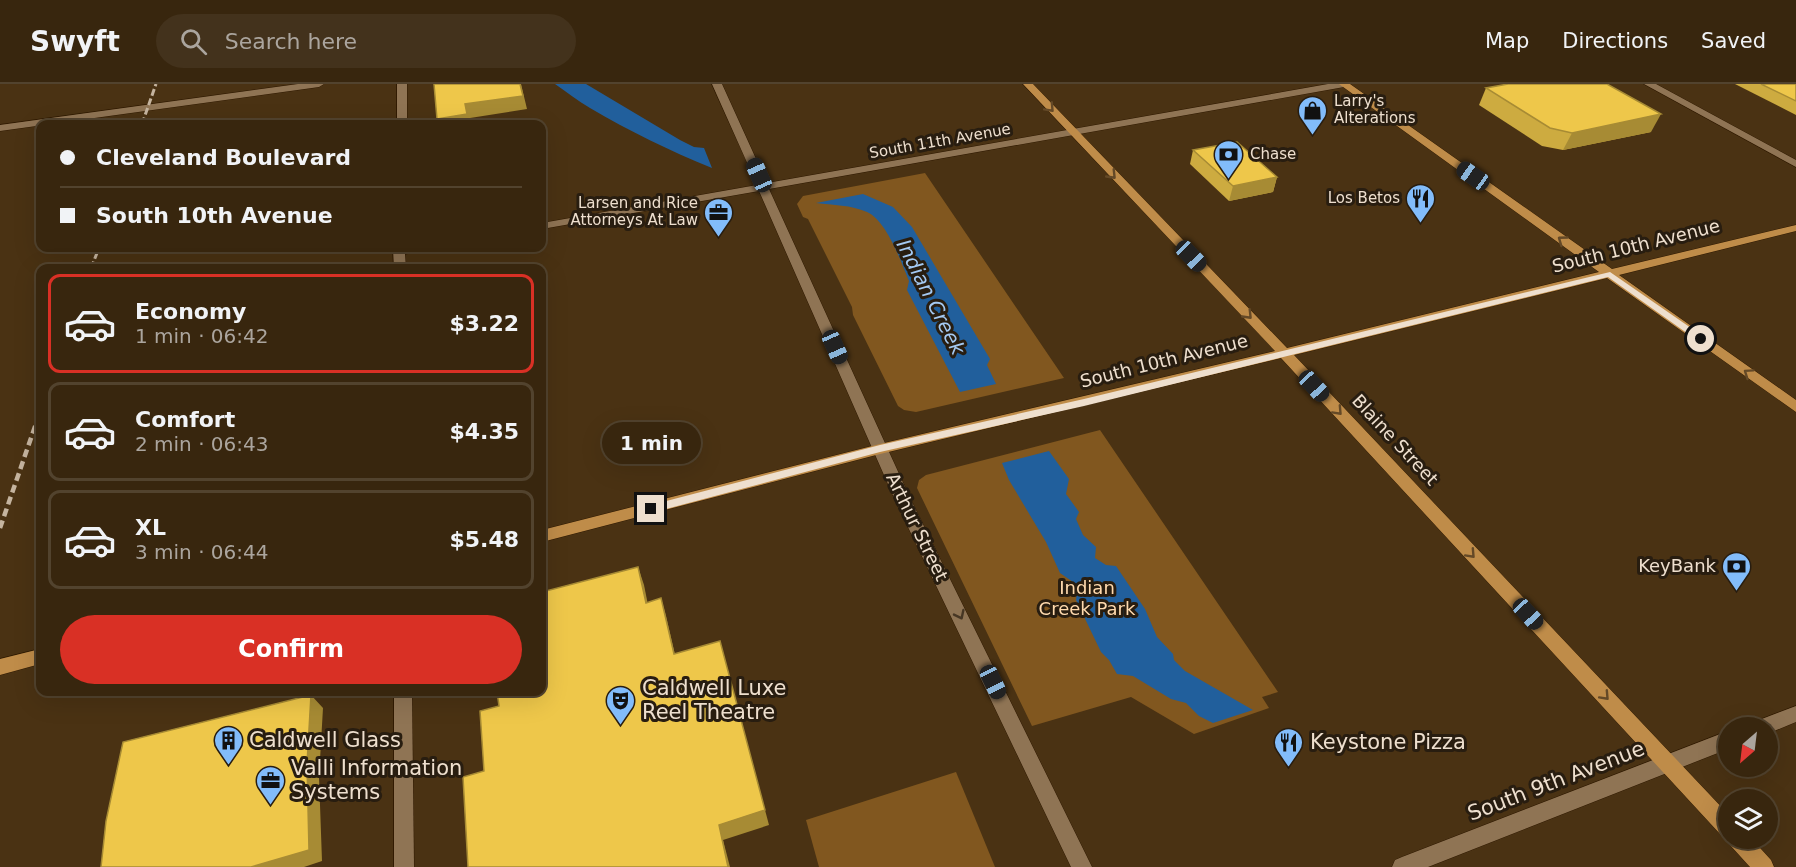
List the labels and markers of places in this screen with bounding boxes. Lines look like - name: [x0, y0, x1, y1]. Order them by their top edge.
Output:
- place label: Larry's Alterations: [1334, 92, 1416, 127]
- shop icon: Larry's Alterations: [1297, 94, 1329, 136]
- bank icon: Chase: [1213, 138, 1245, 180]
- place label: Chase: [1250, 145, 1296, 163]
- restaurant icon: Los Betos: [1405, 182, 1437, 224]
- place label: Los Betos: [1328, 189, 1400, 207]
- place label: Larsen and Rice Attorneys At Law: [571, 194, 698, 229]
- office icon: Larsen and Rice Attorneys At Law: [703, 196, 735, 238]
- bank icon: KeyBank: [1721, 550, 1753, 592]
- place label: KeyBank: [1638, 555, 1717, 576]
- place label: Caldwell Luxe Reel Theatre: [642, 676, 786, 724]
- theatre icon: Caldwell Luxe Reel Theatre: [605, 684, 637, 726]
- building icon: Caldwell Glass: [212, 724, 244, 766]
- restaurant icon: Keystone Pizza: [1273, 726, 1305, 768]
- place label: Caldwell Glass: [249, 728, 401, 752]
- place label: Keystone Pizza: [1310, 730, 1466, 754]
- place label: Valli Information Systems: [291, 756, 462, 804]
- office icon: Valli Information Systems: [254, 764, 286, 806]

